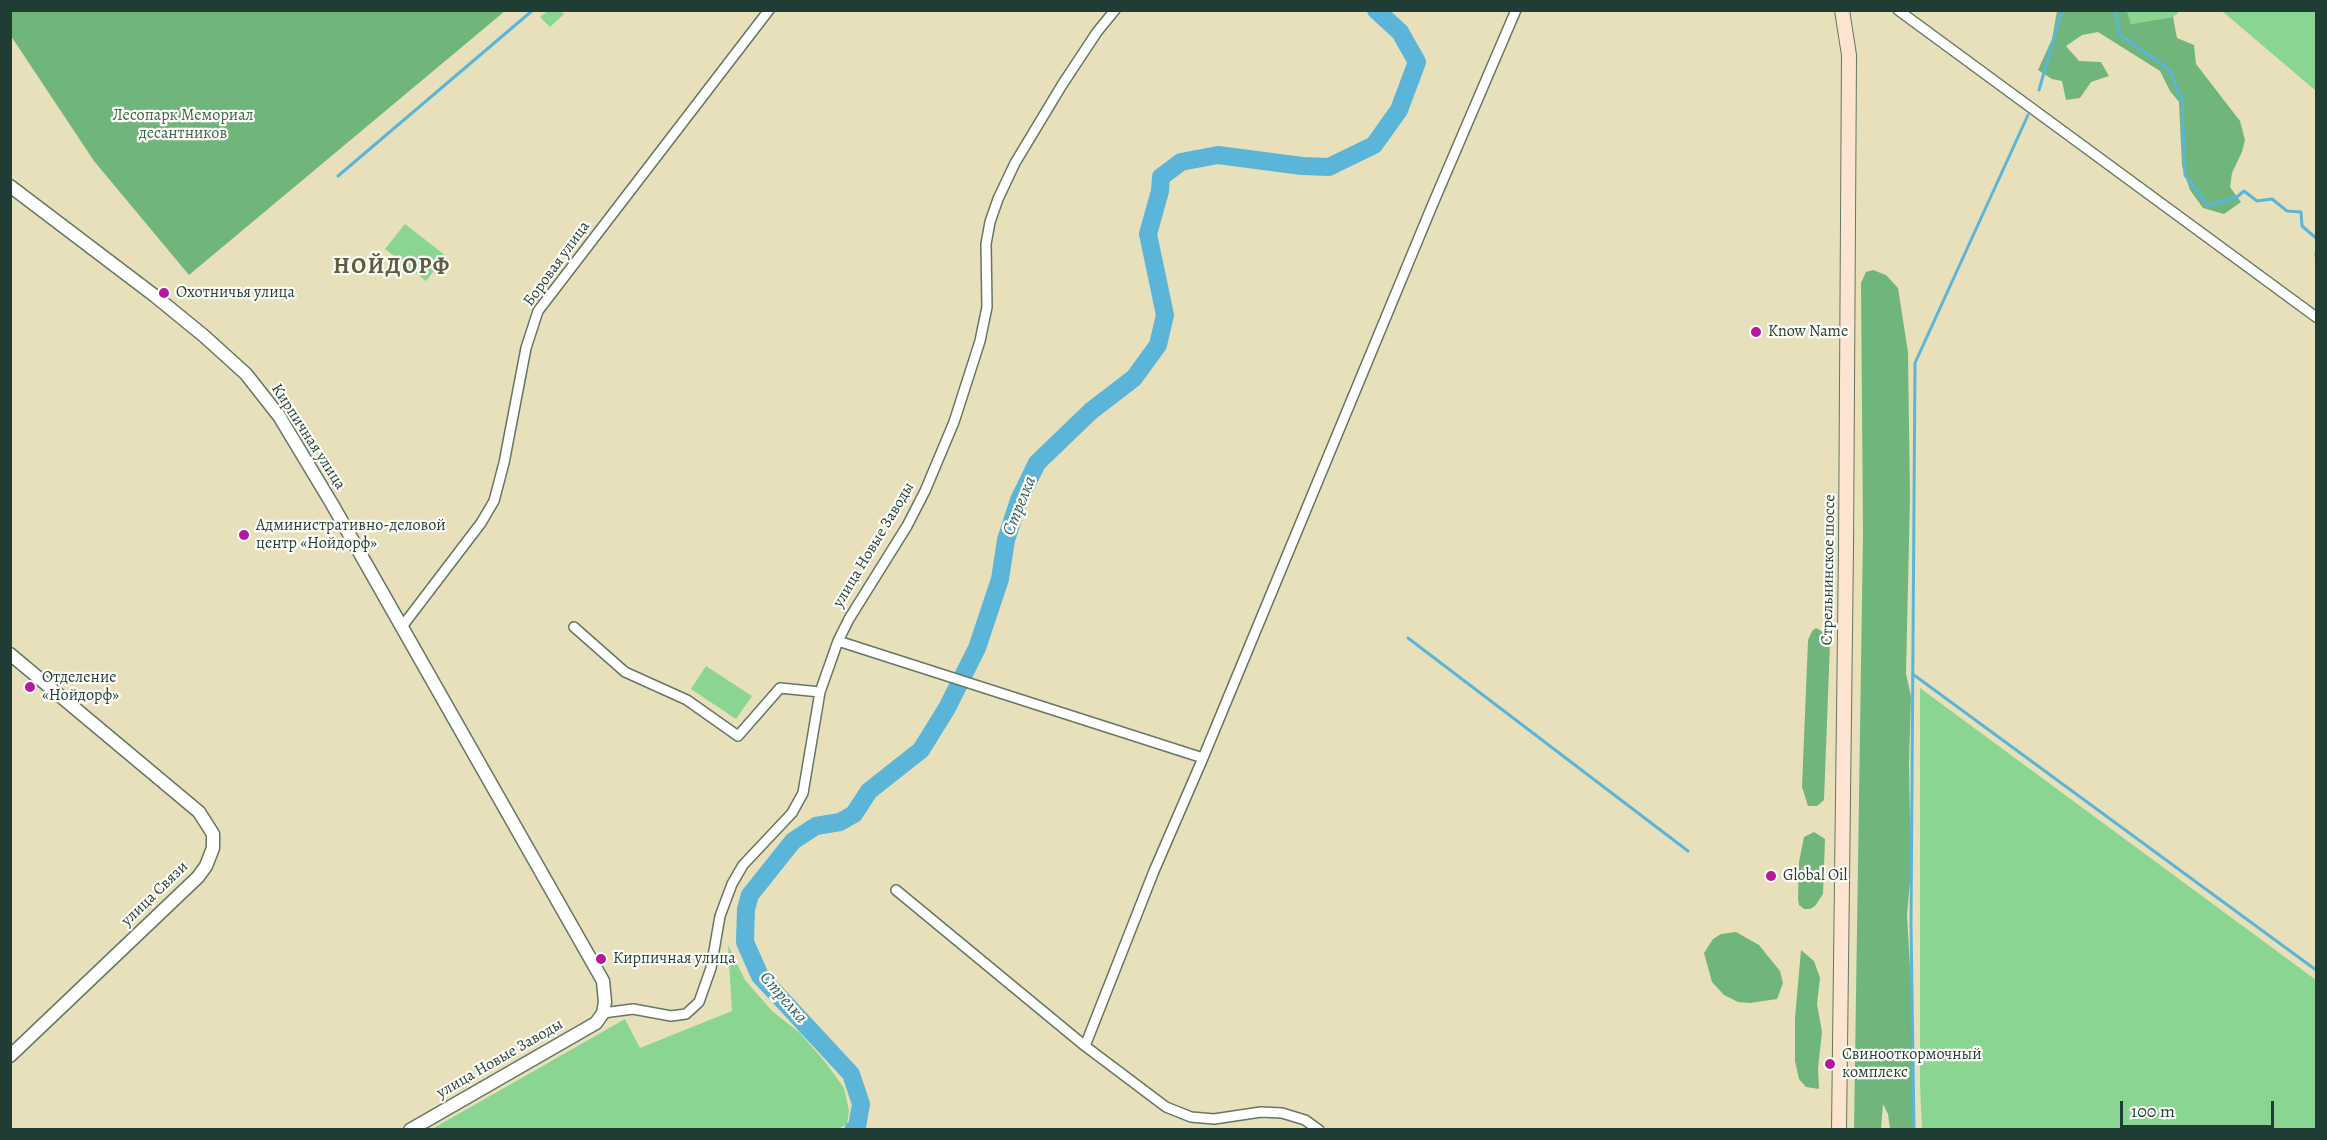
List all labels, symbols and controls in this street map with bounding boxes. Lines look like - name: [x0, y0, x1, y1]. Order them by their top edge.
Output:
- park label: Лесопарк Мемориал десантников: [113, 106, 253, 144]
- street label: Боровая улица: [520, 218, 594, 310]
- district label: НОЙДОРФ: [333, 255, 451, 281]
- place label: Охотничья улица: [176, 283, 295, 303]
- marker: Охотничья улица: [157, 286, 171, 300]
- place label: Know Name: [1768, 322, 1848, 342]
- marker: Know Name: [1749, 325, 1763, 339]
- street label: Кирпичная улица: [267, 380, 349, 494]
- water label: Стрелка: [998, 473, 1042, 539]
- street label: улица Новые Заводы: [829, 479, 919, 611]
- street label: Стрельнинское шоссе: [1818, 494, 1840, 646]
- place label: Административно-деловой центр «Нойдорф»: [256, 516, 446, 554]
- marker: Административно-деловой центр «Нойдорф»: [237, 528, 251, 542]
- place label: Отделение «Нойдорф»: [42, 668, 119, 706]
- marker: Отделение «Нойдорф»: [23, 680, 37, 694]
- street label: улица Связи: [118, 857, 192, 931]
- place label: Global Oil: [1783, 866, 1848, 886]
- marker: Global Oil: [1764, 869, 1778, 883]
- place label: Кирпичная улица: [613, 949, 736, 969]
- marker: Кирпичная улица: [594, 952, 608, 966]
- water label: Стрелка: [754, 968, 812, 1028]
- street label: улица Новые Заводы: [433, 1015, 567, 1103]
- place label: Свинооткормочный комплекс: [1842, 1045, 1982, 1083]
- marker: Свинооткормочный комплекс: [1823, 1057, 1837, 1071]
- scale bar: [2123, 1089, 2278, 1127]
- text: 100 m: [2131, 1099, 2175, 1123]

